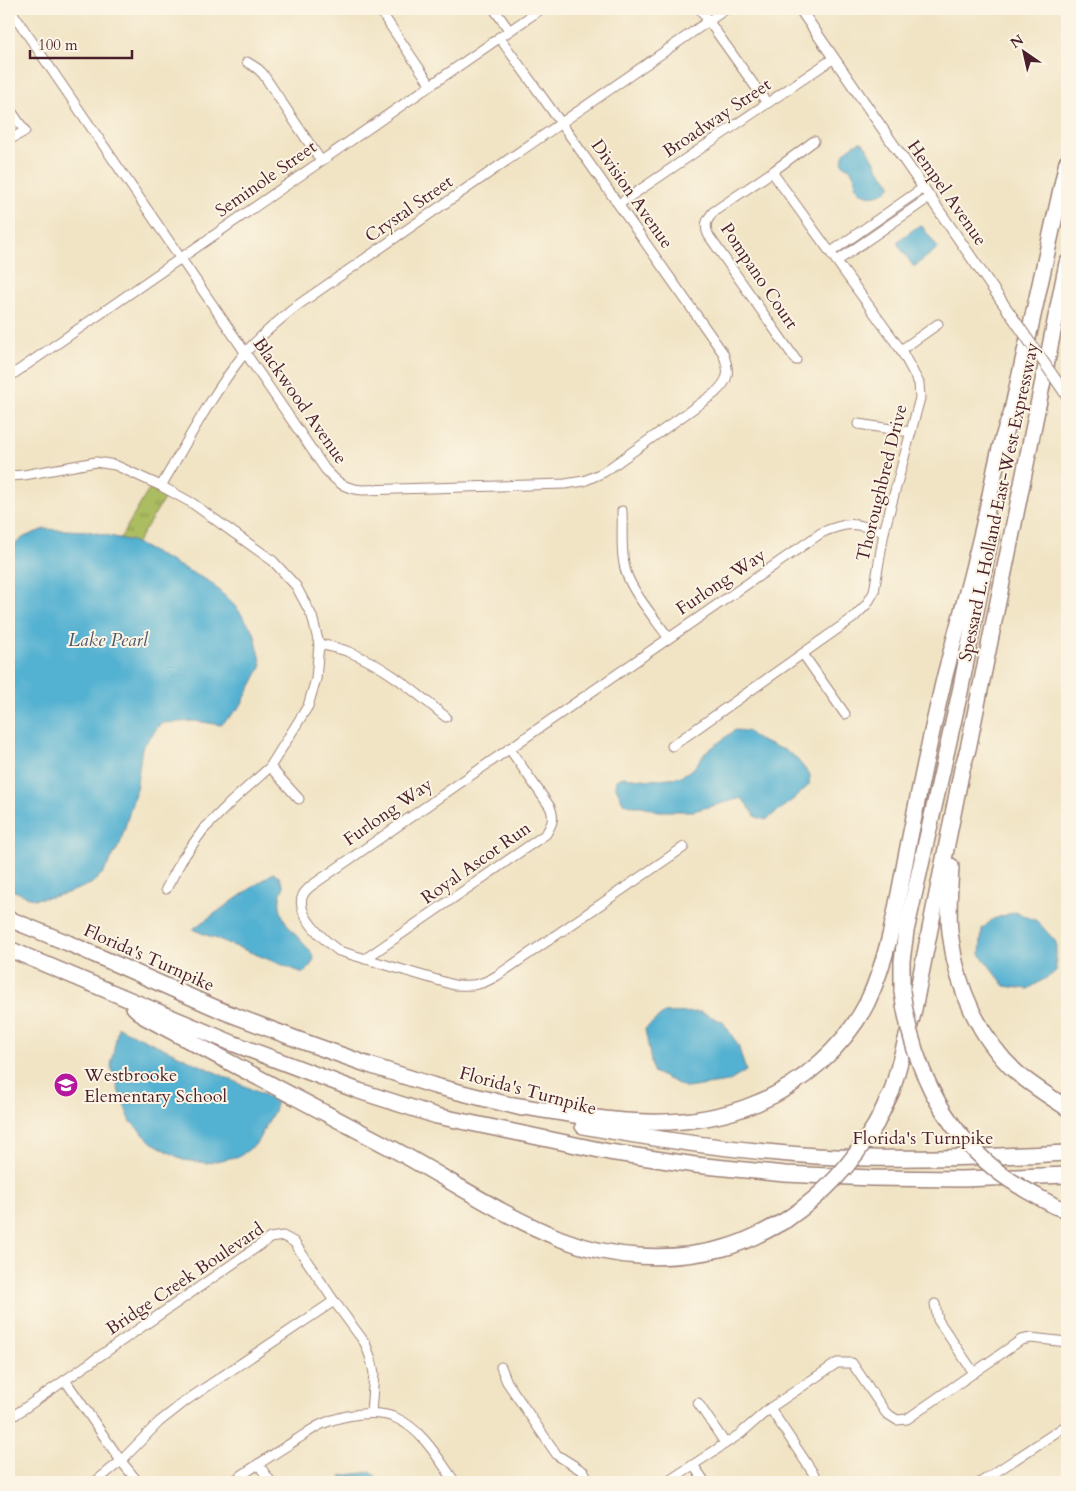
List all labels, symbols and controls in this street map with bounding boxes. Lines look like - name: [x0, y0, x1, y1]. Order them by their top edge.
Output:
- scale bar: [30, 28, 132, 60]
- north arrow: [998, 28, 1048, 78]
- text: N: [1007, 30, 1027, 53]
- text: 100 m: [38, 35, 78, 55]
- street label: Broadway Street: [658, 72, 776, 164]
- street label: Division Avenue: [585, 134, 679, 254]
- street label: Seminole Street: [210, 135, 322, 223]
- street label: Hempel Avenue: [901, 135, 993, 251]
- street label: Crystal Street: [360, 169, 458, 249]
- street label: Pompano Court: [714, 218, 804, 334]
- street label: Blackwood Avenue: [247, 333, 353, 469]
- street label: Spessard L. Holland East-West Expressway: [953, 340, 1045, 664]
- street label: Thoroughbred Drive: [850, 402, 914, 564]
- street label: Furlong Way: [671, 542, 771, 621]
- water label: Lake Pearl: [68, 627, 149, 653]
- street label: Furlong Way: [339, 772, 438, 852]
- street label: Royal Ascot Run: [416, 815, 537, 910]
- street label: Florida's Turnpike: [80, 918, 218, 998]
- street label: Florida's Turnpike: [457, 1061, 599, 1121]
- place label: Westbrooke Elementary School: [83, 1063, 227, 1109]
- school or university icon: Westbrooke Elementary School: [53, 1072, 79, 1098]
- street label: Florida's Turnpike: [853, 1126, 993, 1151]
- street label: Bridge Creek Boulevard: [101, 1217, 269, 1341]

